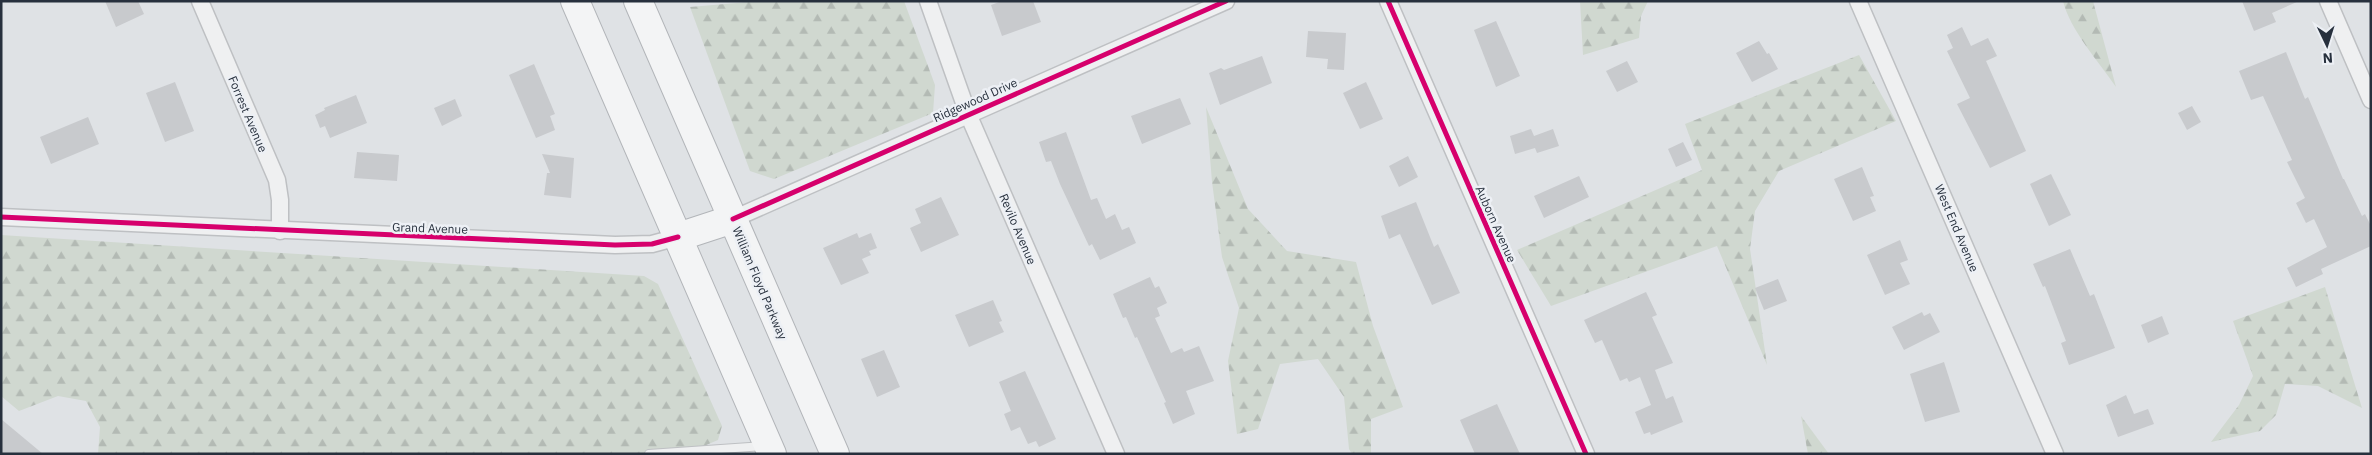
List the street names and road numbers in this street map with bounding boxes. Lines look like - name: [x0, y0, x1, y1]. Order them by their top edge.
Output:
- street label: Forrest Avenue: [225, 74, 271, 155]
- street label: Ridgewood Drive: [931, 75, 1020, 125]
- street label: West End Avenue: [1932, 182, 1982, 274]
- street label: Auborn Avenue: [1472, 183, 1520, 265]
- street label: Revilo Avenue: [996, 191, 1040, 267]
- street label: Grand Avenue: [392, 219, 469, 237]
- street label: William Floyd Parkway: [729, 224, 791, 342]

